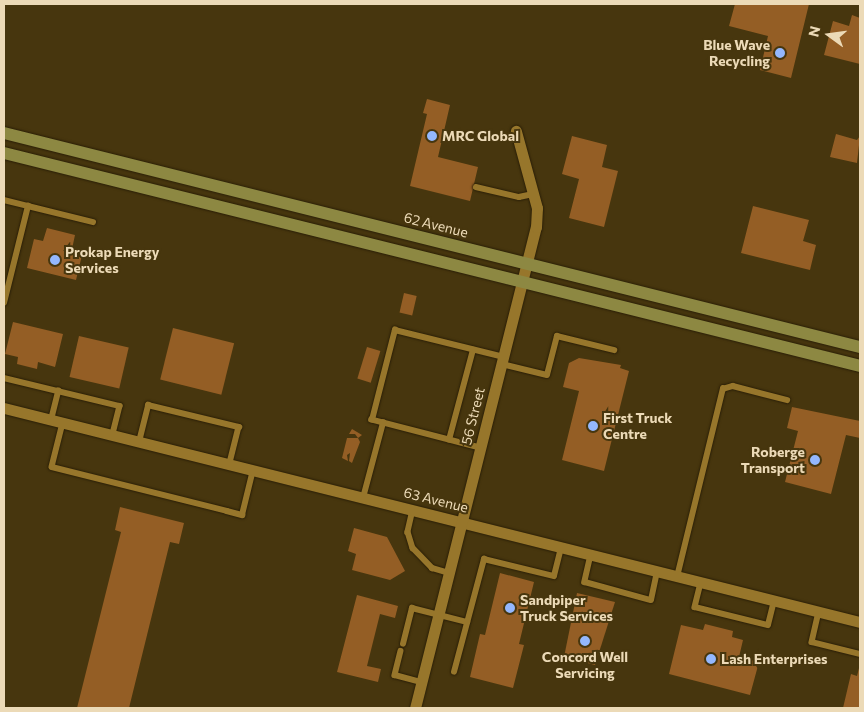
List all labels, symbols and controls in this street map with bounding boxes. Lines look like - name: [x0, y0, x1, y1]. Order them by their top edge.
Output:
- north arrow: [804, 10, 854, 60]
- text: N: [804, 24, 823, 38]
- place label: Blue Wave Recycling: [703, 37, 770, 70]
- marker: Blue Wave Recycling: [774, 47, 786, 59]
- place label: MRC Global: [442, 128, 519, 144]
- marker: MRC Global: [426, 130, 438, 142]
- street label: 62 Avenue: [402, 209, 470, 241]
- place label: Prokap Energy Services: [65, 244, 159, 276]
- marker: Prokap Energy Services: [49, 254, 61, 266]
- street label: 56 Street: [458, 385, 488, 447]
- place label: First Truck Centre: [603, 410, 672, 442]
- marker: First Truck Centre: [587, 420, 599, 432]
- place label: Roberge Transport: [741, 444, 805, 477]
- marker: Roberge Transport: [809, 454, 821, 466]
- street label: 63 Avenue: [402, 484, 470, 516]
- place label: Sandpiper Truck Services: [520, 592, 613, 624]
- marker: Sandpiper Truck Services: [504, 602, 516, 614]
- marker: Concord Well Servicing: [579, 635, 591, 647]
- place label: Concord Well Servicing: [542, 649, 628, 682]
- place label: Lash Enterprises: [721, 651, 828, 667]
- marker: Lash Enterprises: [705, 653, 717, 665]

